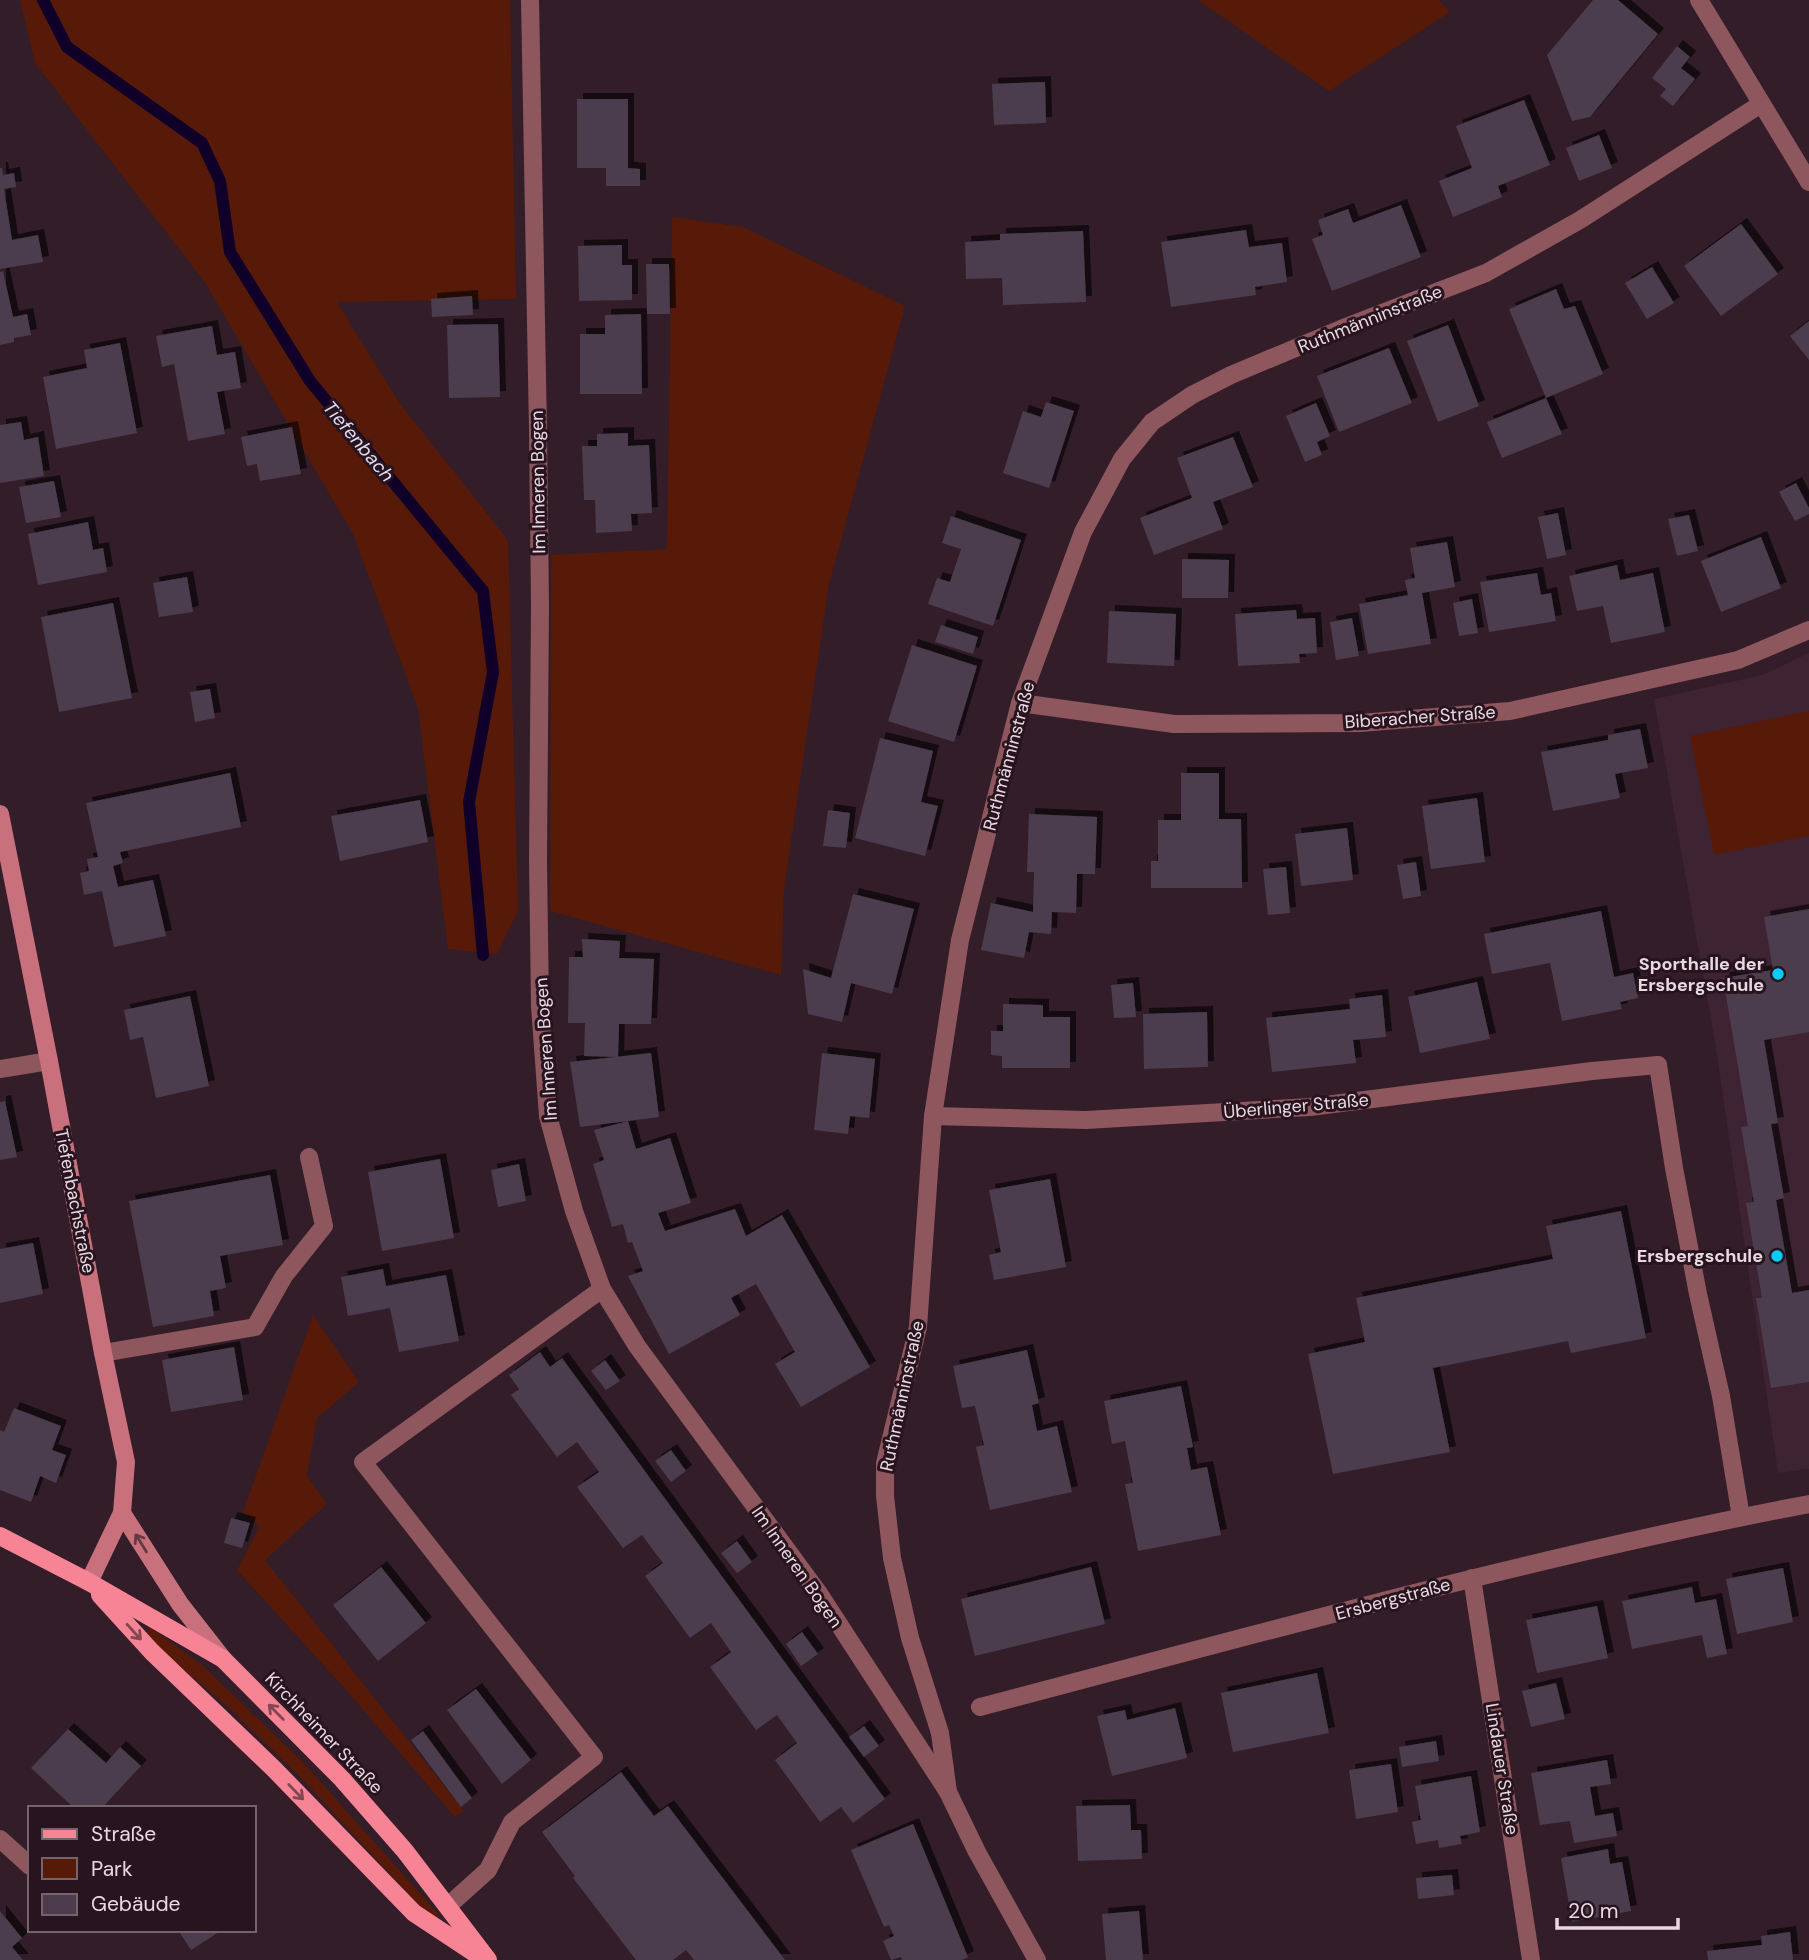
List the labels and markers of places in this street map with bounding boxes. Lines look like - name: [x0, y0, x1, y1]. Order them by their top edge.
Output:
- place label: Sporthalle der Ersbergschule: [1638, 952, 1764, 997]
- marker: Sporthalle der Ersbergschule: [1770, 966, 1786, 982]
- place label: Ersbergschule: [1637, 1244, 1763, 1268]
- marker: Ersbergschule: [1769, 1248, 1785, 1264]

